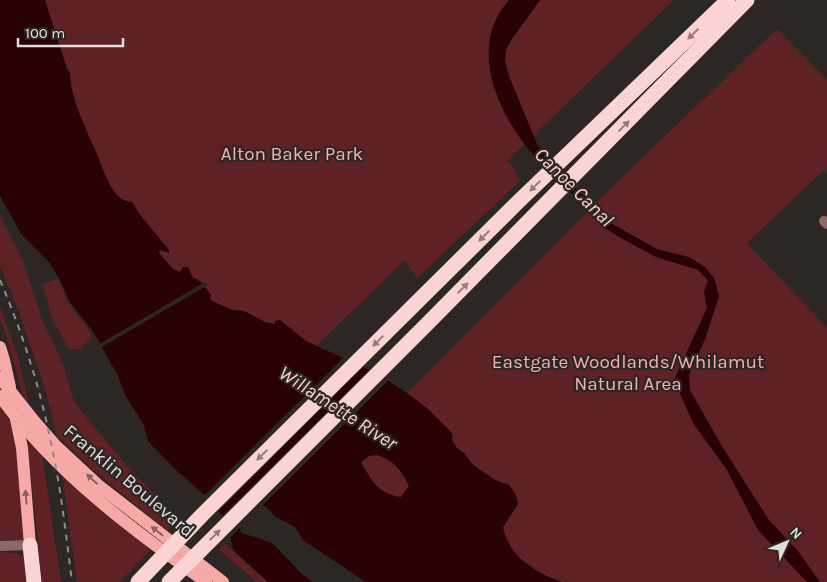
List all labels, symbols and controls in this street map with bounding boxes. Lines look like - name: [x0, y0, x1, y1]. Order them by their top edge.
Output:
- scale bar: [18, 15, 122, 47]
- text: 100 m: [25, 24, 65, 42]
- one-way arrow: [688, 28, 700, 40]
- one-way arrow: [618, 120, 630, 132]
- park label: Alton Baker Park: [221, 143, 363, 165]
- water label: Canoe Canal: [530, 143, 618, 231]
- one-way arrow: [529, 180, 541, 192]
- one-way arrow: [479, 229, 491, 241]
- one-way arrow: [457, 282, 469, 294]
- one-way arrow: [372, 335, 384, 347]
- park label: Eastgate Woodlands/Whilamut Natural Area: [492, 351, 764, 395]
- water label: Willamette River: [275, 361, 402, 455]
- street label: Franklin Boulevard: [59, 420, 199, 542]
- one-way arrow: [256, 449, 268, 461]
- one-way arrow: [86, 473, 98, 485]
- one-way arrow: [22, 489, 30, 505]
- north arrow: [762, 517, 812, 567]
- text: N: [786, 524, 806, 543]
- one-way arrow: [150, 526, 163, 537]
- one-way arrow: [209, 529, 221, 541]

